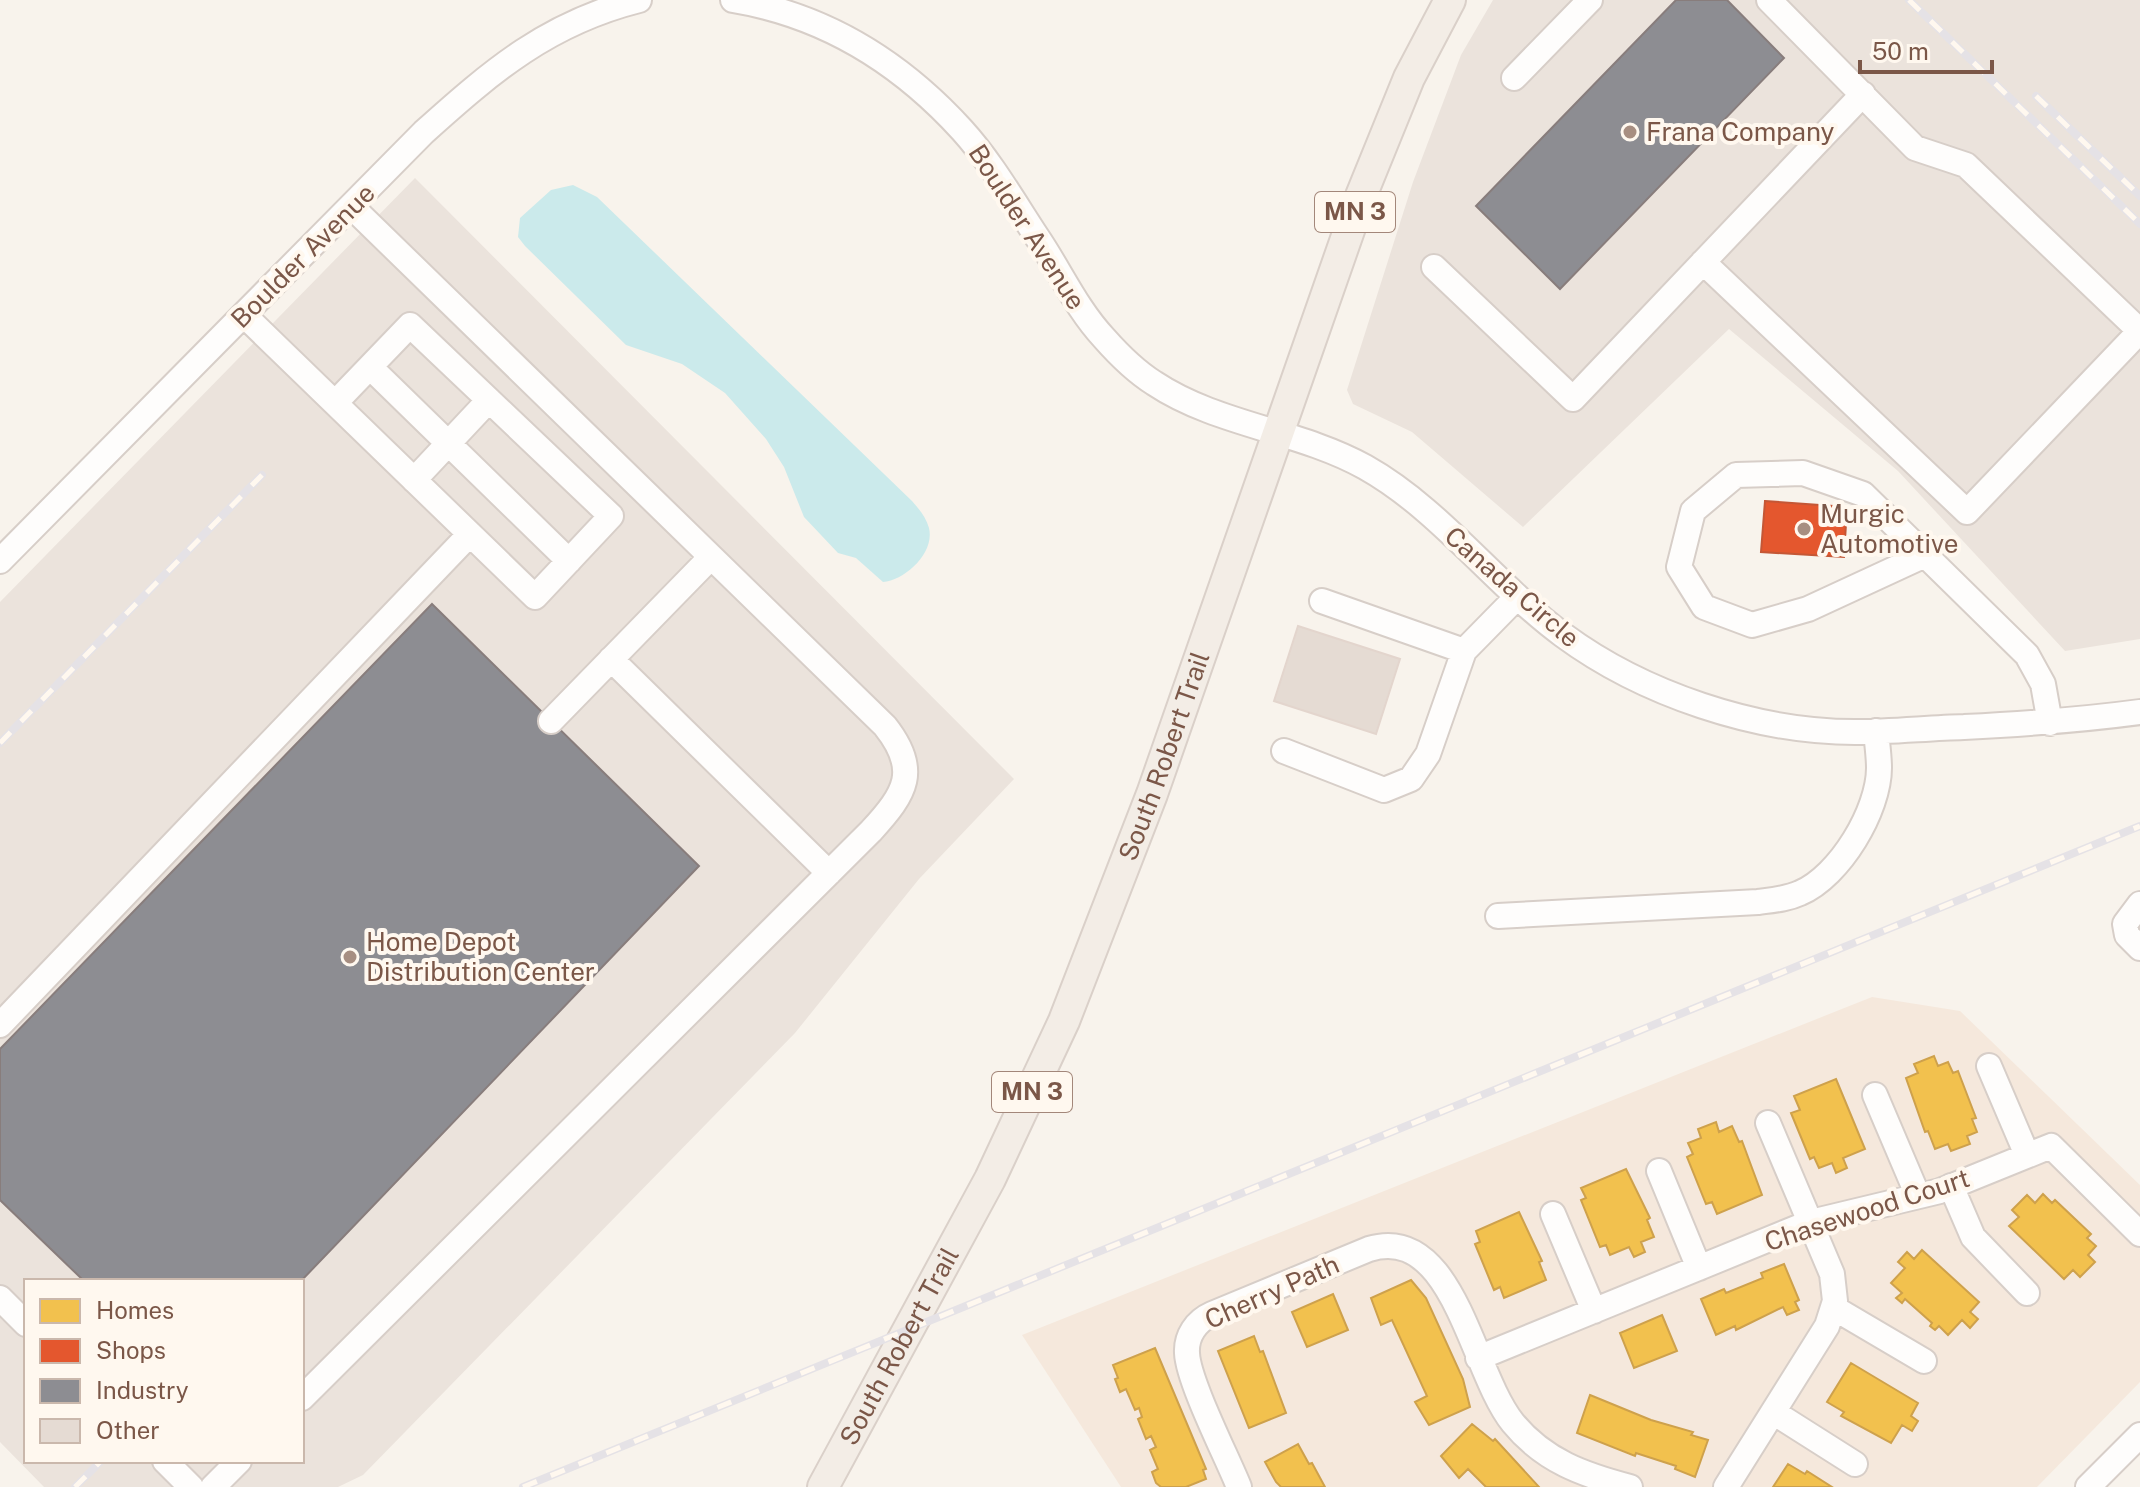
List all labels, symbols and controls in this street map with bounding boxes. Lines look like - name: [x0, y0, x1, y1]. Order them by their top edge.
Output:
- scale bar: [1860, 24, 1992, 74]
- text: 50 m: [1872, 37, 1929, 65]
- place label: Frana Company: [1646, 116, 1834, 147]
- marker: Frana Company: [1621, 123, 1639, 141]
- street label: Boulder Avenue: [962, 138, 1092, 315]
- street label: Boulder Avenue: [224, 177, 381, 334]
- road number: MN 3: [1315, 192, 1395, 232]
- place label: Murgic Automotive: [1820, 498, 1959, 559]
- street label: Canada Circle: [1439, 520, 1586, 653]
- marker: Murgic Automotive: [1795, 520, 1813, 538]
- street label: South Robert Trail: [1112, 647, 1216, 865]
- place label: Home Depot Distribution Center: [366, 926, 595, 987]
- marker: Home Depot Distribution Center: [341, 948, 359, 966]
- road number: MN 3: [992, 1072, 1072, 1112]
- street label: Chasewood Court: [1760, 1162, 1973, 1257]
- street label: South Robert Trail: [833, 1242, 965, 1450]
- street label: Cherry Path: [1200, 1248, 1344, 1335]
- legend: [24, 1279, 304, 1463]
- text: Homes: [96, 1296, 174, 1324]
- text: Shops: [96, 1336, 166, 1364]
- text: Industry: [96, 1376, 189, 1404]
- text: Other: [96, 1416, 160, 1444]

